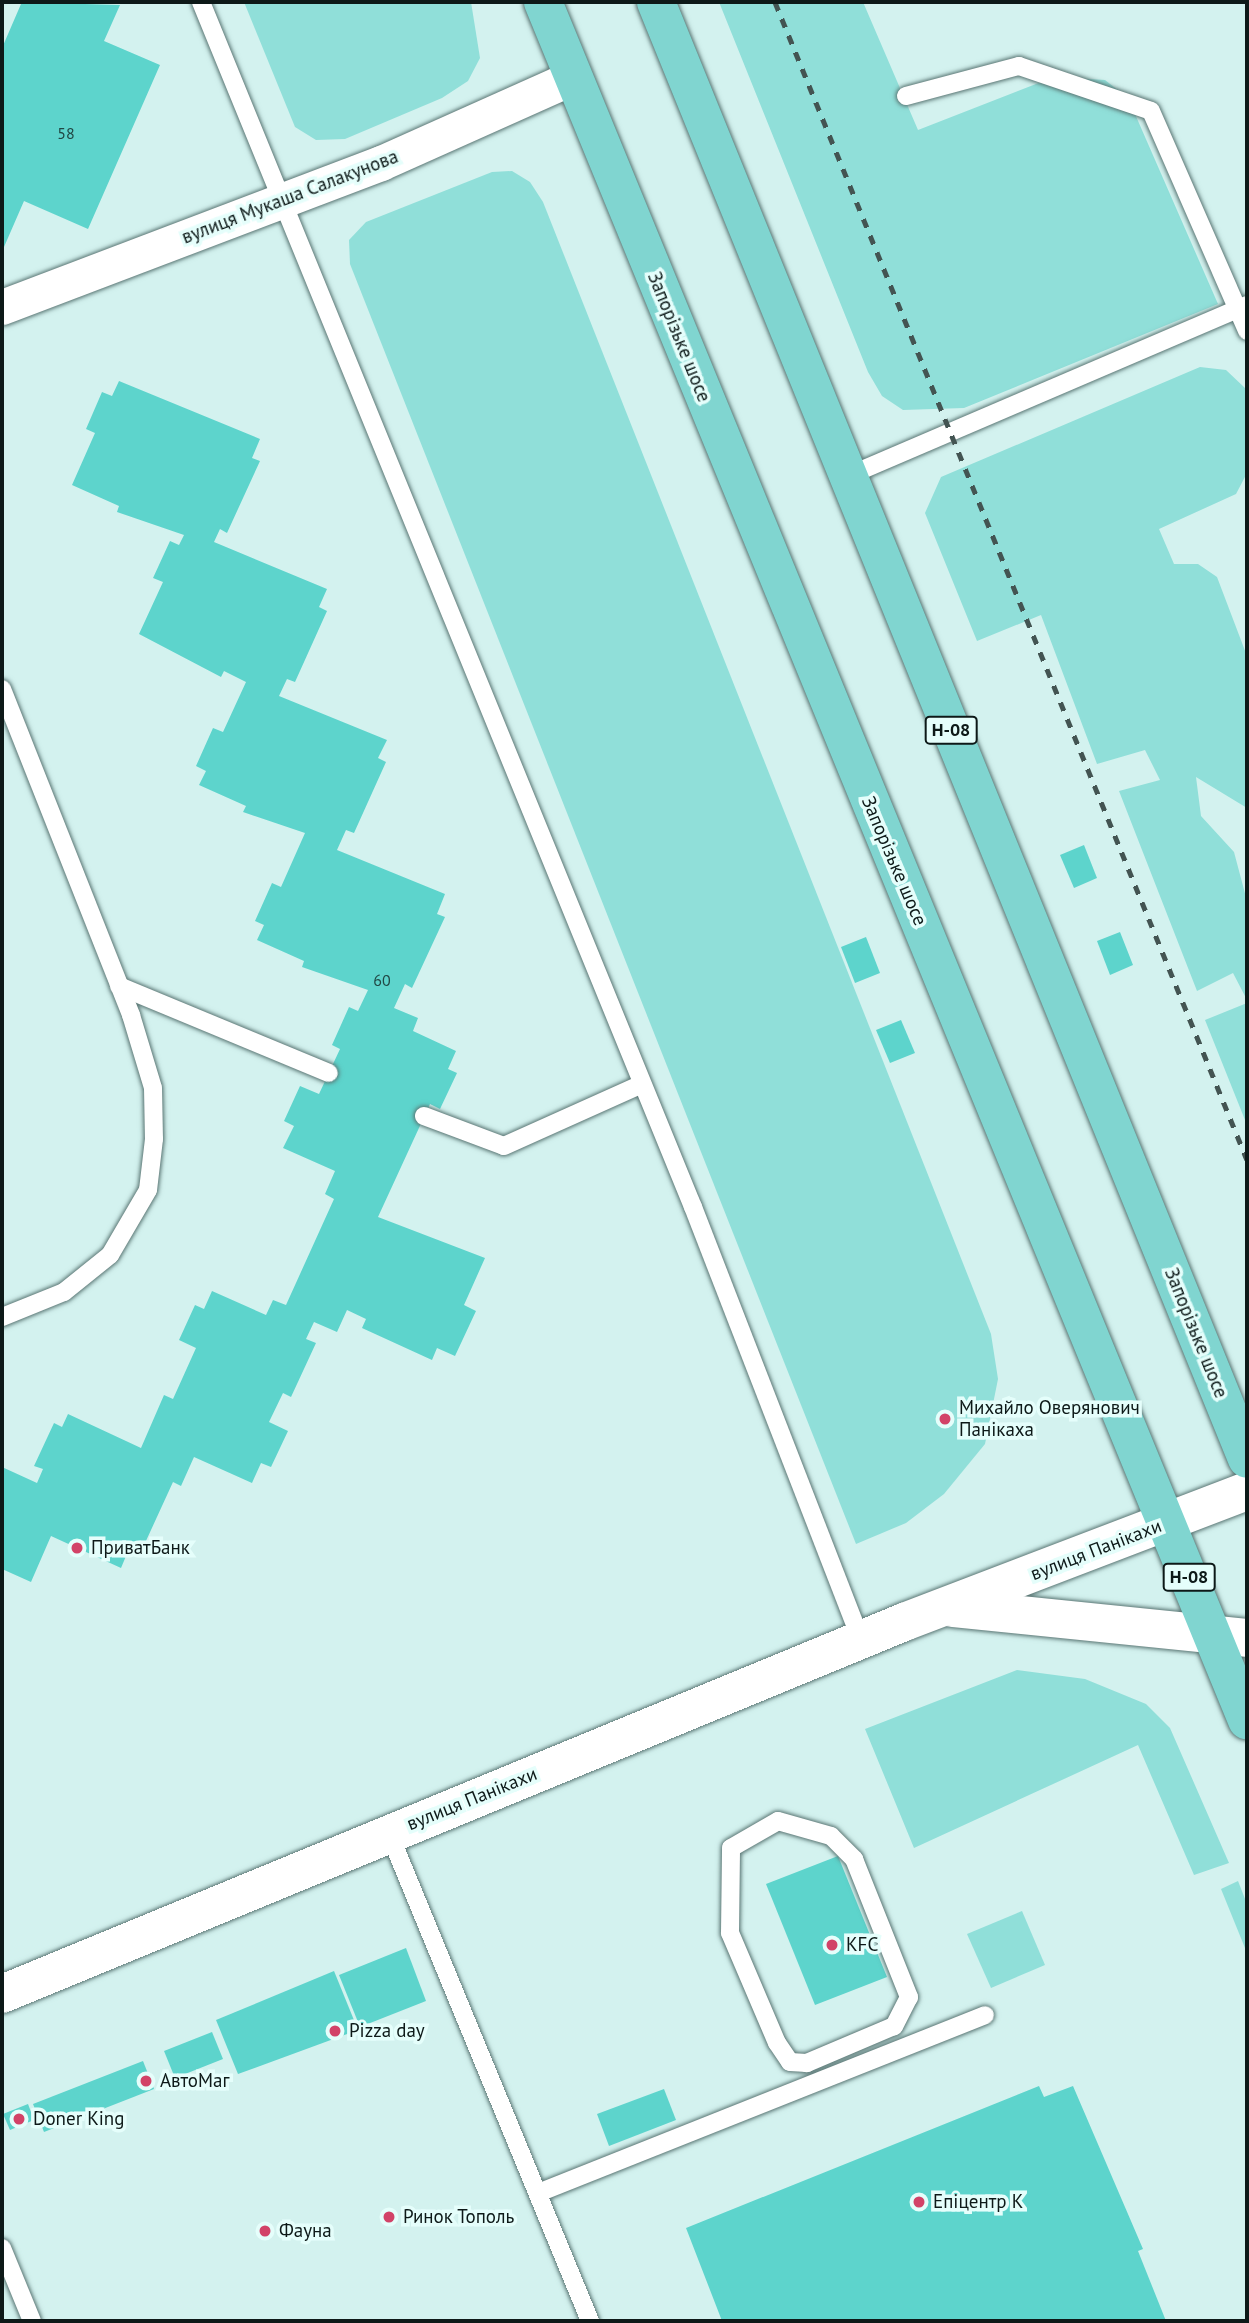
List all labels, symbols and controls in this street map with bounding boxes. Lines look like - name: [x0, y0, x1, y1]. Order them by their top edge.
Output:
- house number: 58: [57, 123, 75, 143]
- street label: вулиця Мукаша Салакунова: [179, 145, 401, 249]
- street label: Запорізьке шосе: [643, 269, 715, 405]
- road number: Н-08: [923, 716, 979, 744]
- street label: Запорізьке шосе: [857, 793, 931, 929]
- house number: 60: [373, 970, 391, 990]
- street label: Запорізьке шосе: [1160, 1265, 1232, 1401]
- place label: Михайло Оверянович Панікаха: [959, 1397, 1140, 1441]
- marker: Михайло Оверянович Панікаха: [937, 1411, 953, 1427]
- street label: вулиця Панікахи: [1027, 1515, 1165, 1585]
- place label: ПриватБанк: [91, 1537, 190, 1559]
- marker: ПриватБанк: [69, 1540, 85, 1556]
- road number: Н-08: [1161, 1562, 1217, 1592]
- street label: вулиця Панікахи: [404, 1762, 540, 1836]
- place label: KFC: [846, 1934, 878, 1956]
- marker: KFC: [824, 1937, 840, 1953]
- place label: Pizza day: [349, 2020, 425, 2042]
- marker: Pizza day: [327, 2023, 343, 2039]
- place label: АвтоМаг: [160, 2070, 230, 2092]
- marker: АвтоМаг: [138, 2073, 154, 2089]
- place label: Doner King: [33, 2108, 124, 2130]
- marker: Doner King: [11, 2111, 27, 2127]
- place label: Епіцентр К: [933, 2191, 1023, 2213]
- marker: Епіцентр К: [911, 2194, 927, 2210]
- place label: Ринок Тополь: [403, 2206, 515, 2228]
- marker: Ринок Тополь: [381, 2209, 397, 2225]
- place label: Фауна: [279, 2220, 332, 2242]
- marker: Фауна: [257, 2223, 273, 2239]

